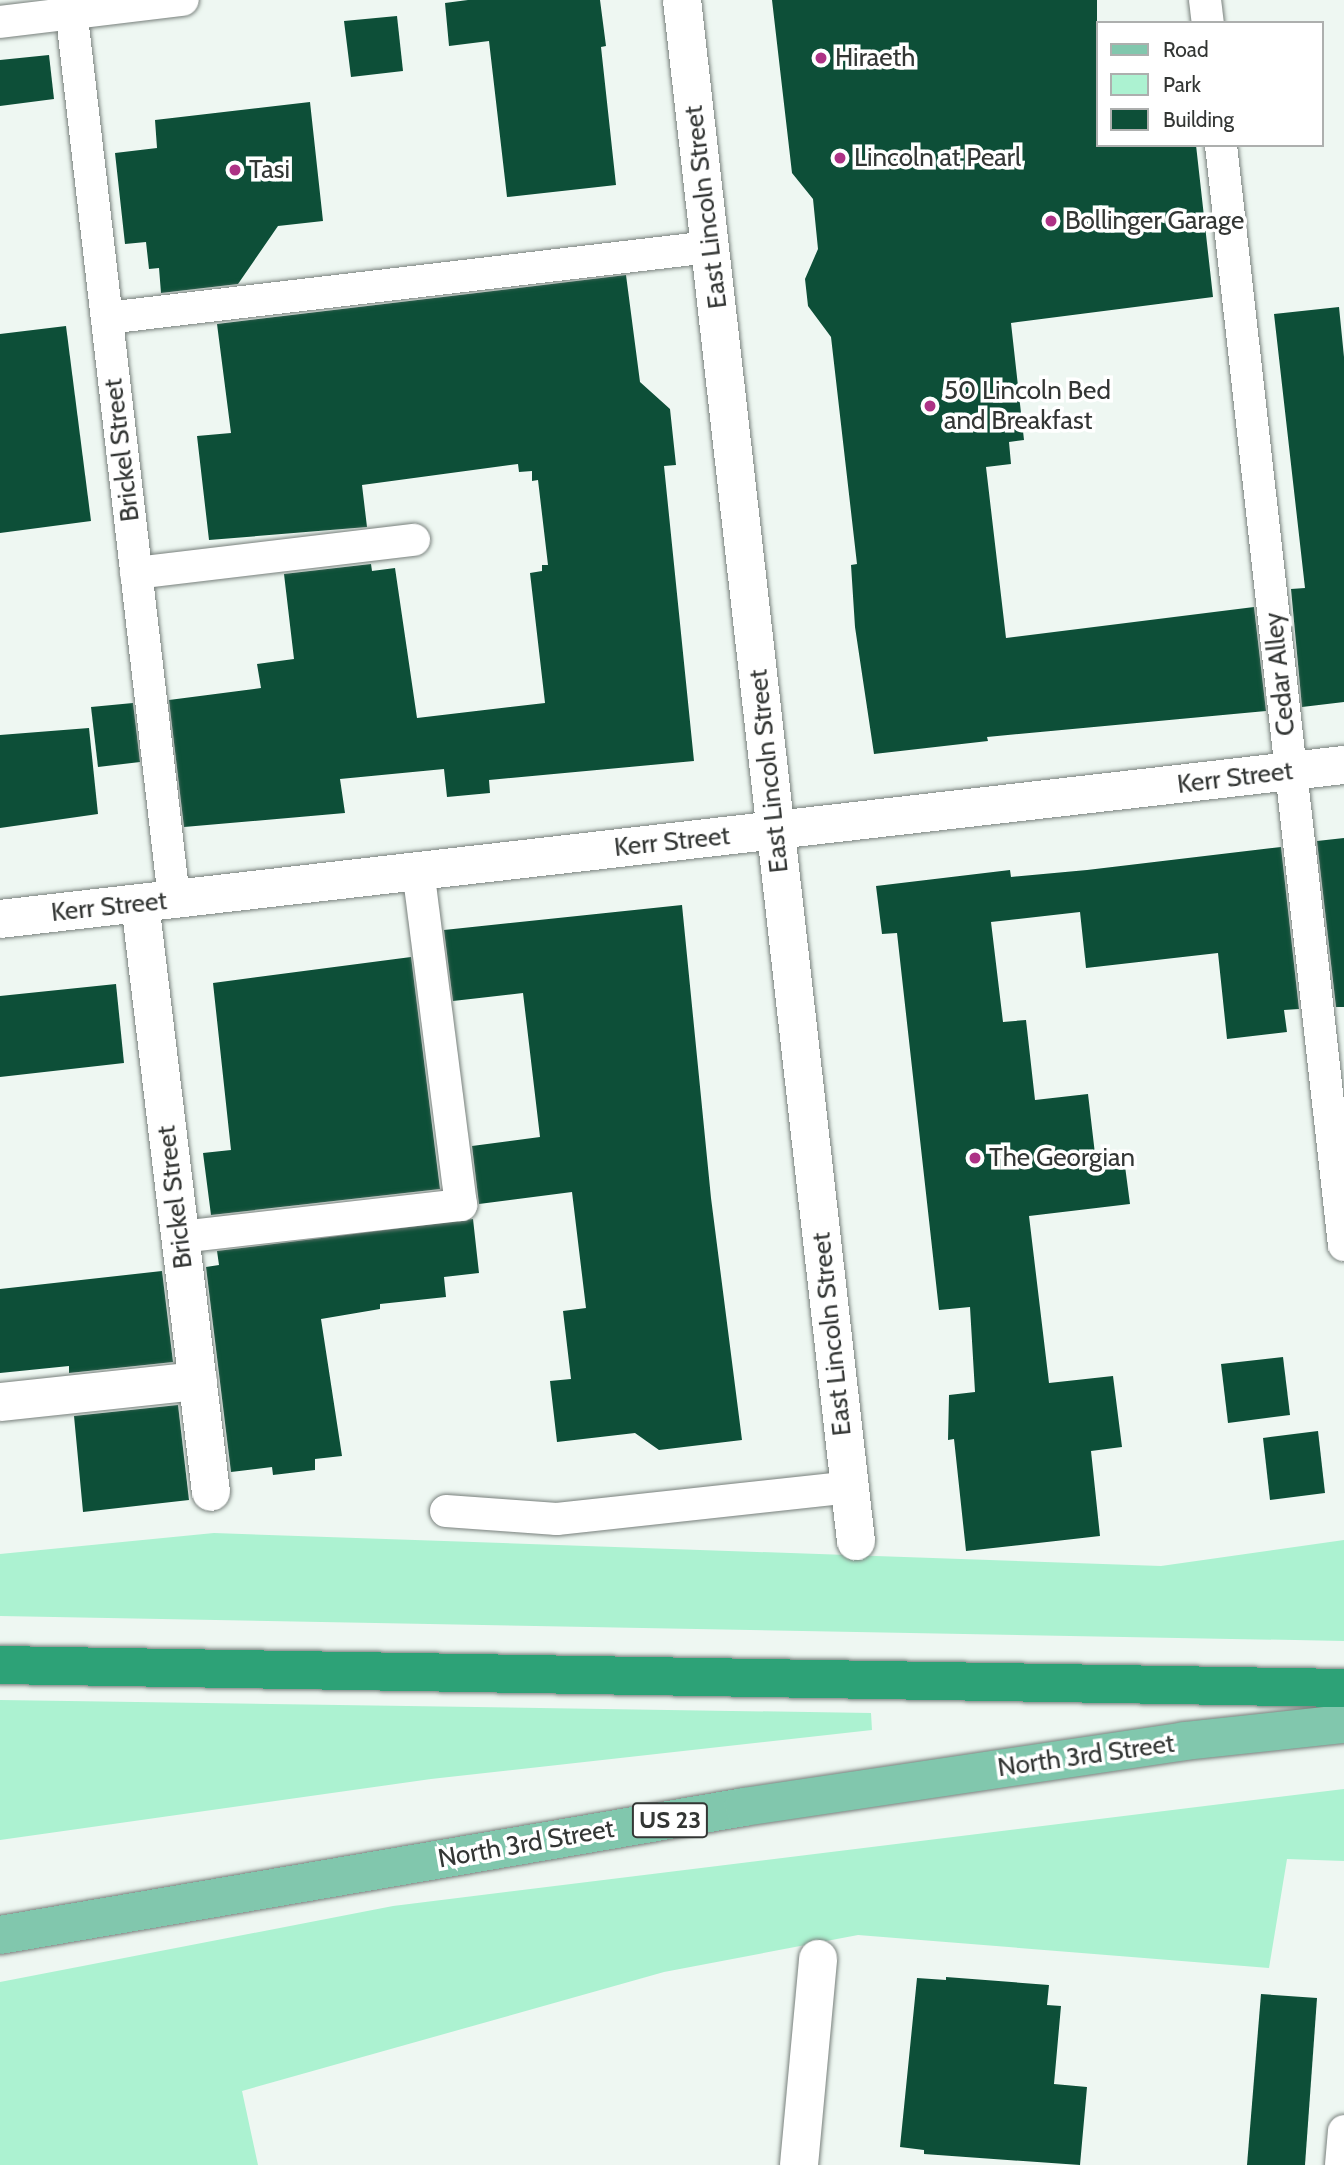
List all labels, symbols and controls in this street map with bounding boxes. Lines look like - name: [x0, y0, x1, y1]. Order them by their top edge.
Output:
- legend: [1096, 21, 1323, 147]
- text: Road: [1163, 37, 1209, 62]
- place label: Hiraeth: [835, 42, 915, 74]
- marker: Hiraeth: [813, 50, 829, 66]
- text: Park: [1163, 72, 1201, 97]
- street label: East Lincoln Street: [678, 104, 734, 310]
- text: Building: [1163, 107, 1234, 132]
- place label: Lincoln at Pearl: [854, 142, 1021, 174]
- marker: Lincoln at Pearl: [832, 150, 848, 166]
- place label: Tasi: [249, 154, 290, 186]
- marker: Tasi: [227, 162, 243, 178]
- place label: Bollinger Garage: [1065, 205, 1244, 237]
- marker: Bollinger Garage: [1043, 213, 1059, 229]
- place label: 50 Lincoln Bed and Breakfast: [944, 375, 1111, 436]
- street label: Brickel Street: [98, 377, 146, 523]
- marker: 50 Lincoln Bed and Breakfast: [922, 398, 938, 414]
- street label: Cedar Alley: [1258, 611, 1302, 737]
- street label: East Lincoln Street: [743, 668, 795, 874]
- street label: Kerr Street: [1175, 755, 1295, 801]
- street label: Kerr Street: [613, 820, 731, 864]
- street label: Kerr Street: [50, 885, 168, 929]
- street label: Brickel Street: [151, 1124, 199, 1270]
- place label: The Georgian: [989, 1142, 1135, 1174]
- marker: The Georgian: [967, 1150, 983, 1166]
- street label: East Lincoln Street: [806, 1231, 858, 1437]
- street label: North 3rd Street: [996, 1728, 1176, 1784]
- road number: US 23: [632, 1800, 708, 1840]
- street label: North 3rd Street: [436, 1813, 616, 1875]

